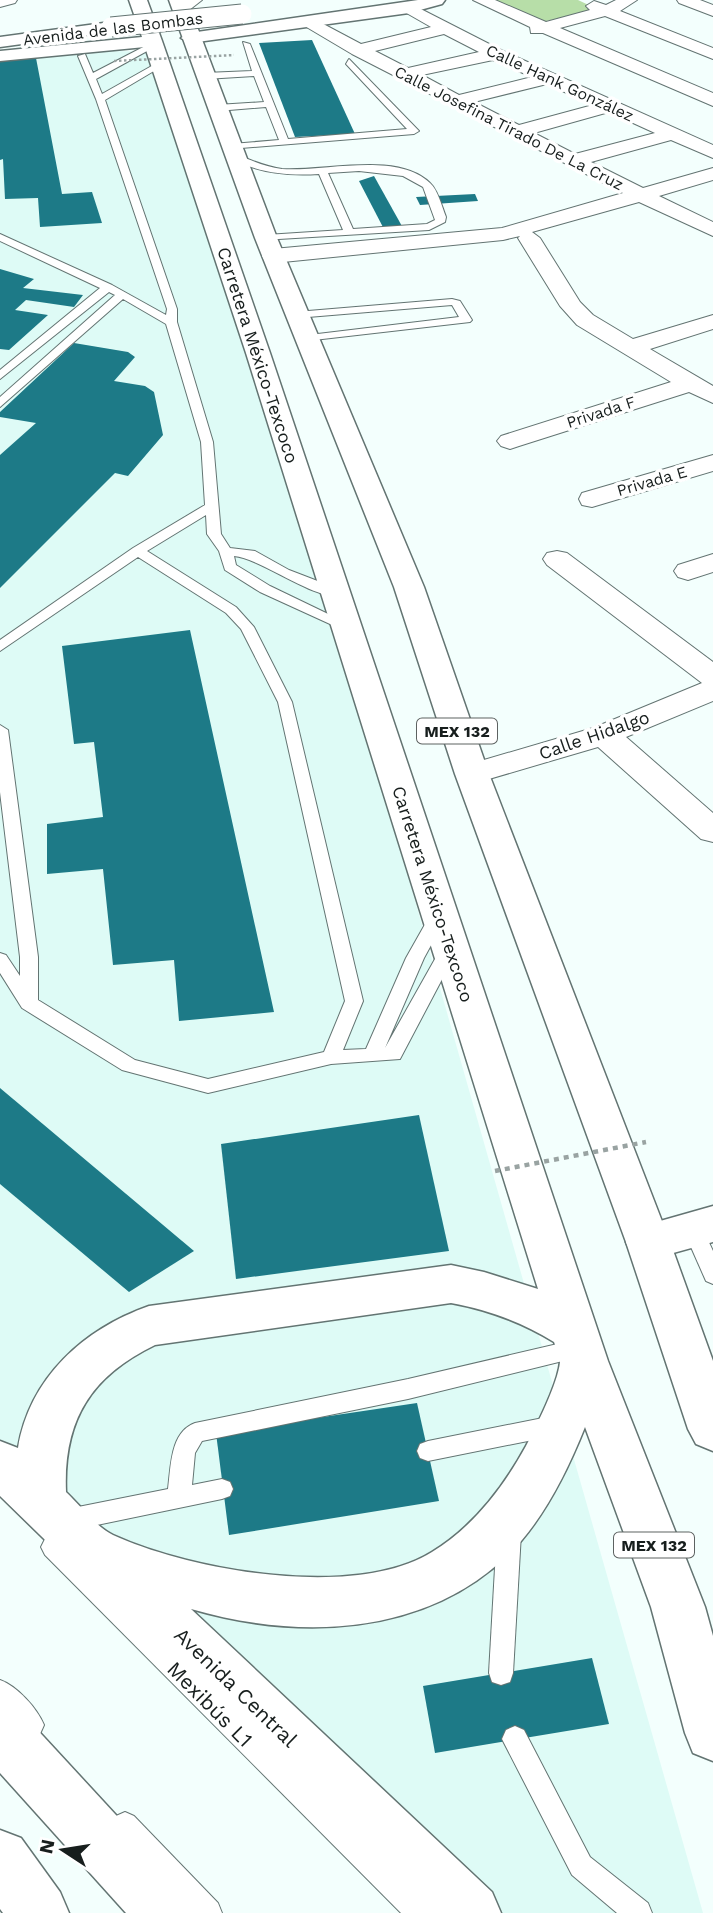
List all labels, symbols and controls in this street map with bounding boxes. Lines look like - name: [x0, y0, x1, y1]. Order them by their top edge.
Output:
- street label: Avenida de las Bombas: [22, 9, 204, 49]
- street label: Calle Hank González: [483, 40, 637, 126]
- street label: Calle Josefina Tirado De La Cruz: [391, 62, 627, 194]
- street label: Carretera México-Texcoco: [213, 244, 303, 466]
- street label: Privada F: [564, 392, 638, 432]
- street label: Privada E: [615, 462, 689, 500]
- street label: Calle Hidalgo: [536, 706, 652, 764]
- road number: MEX 132: [417, 718, 497, 744]
- street label: Carretera México-Texcoco: [388, 783, 478, 1005]
- road number: MEX 132: [614, 1532, 694, 1558]
- street label: Avenida Central: [169, 1622, 303, 1752]
- street label: Mexibús L1: [162, 1656, 258, 1752]
- north arrow: [28, 1815, 98, 1885]
- text: N: [34, 1837, 60, 1856]

